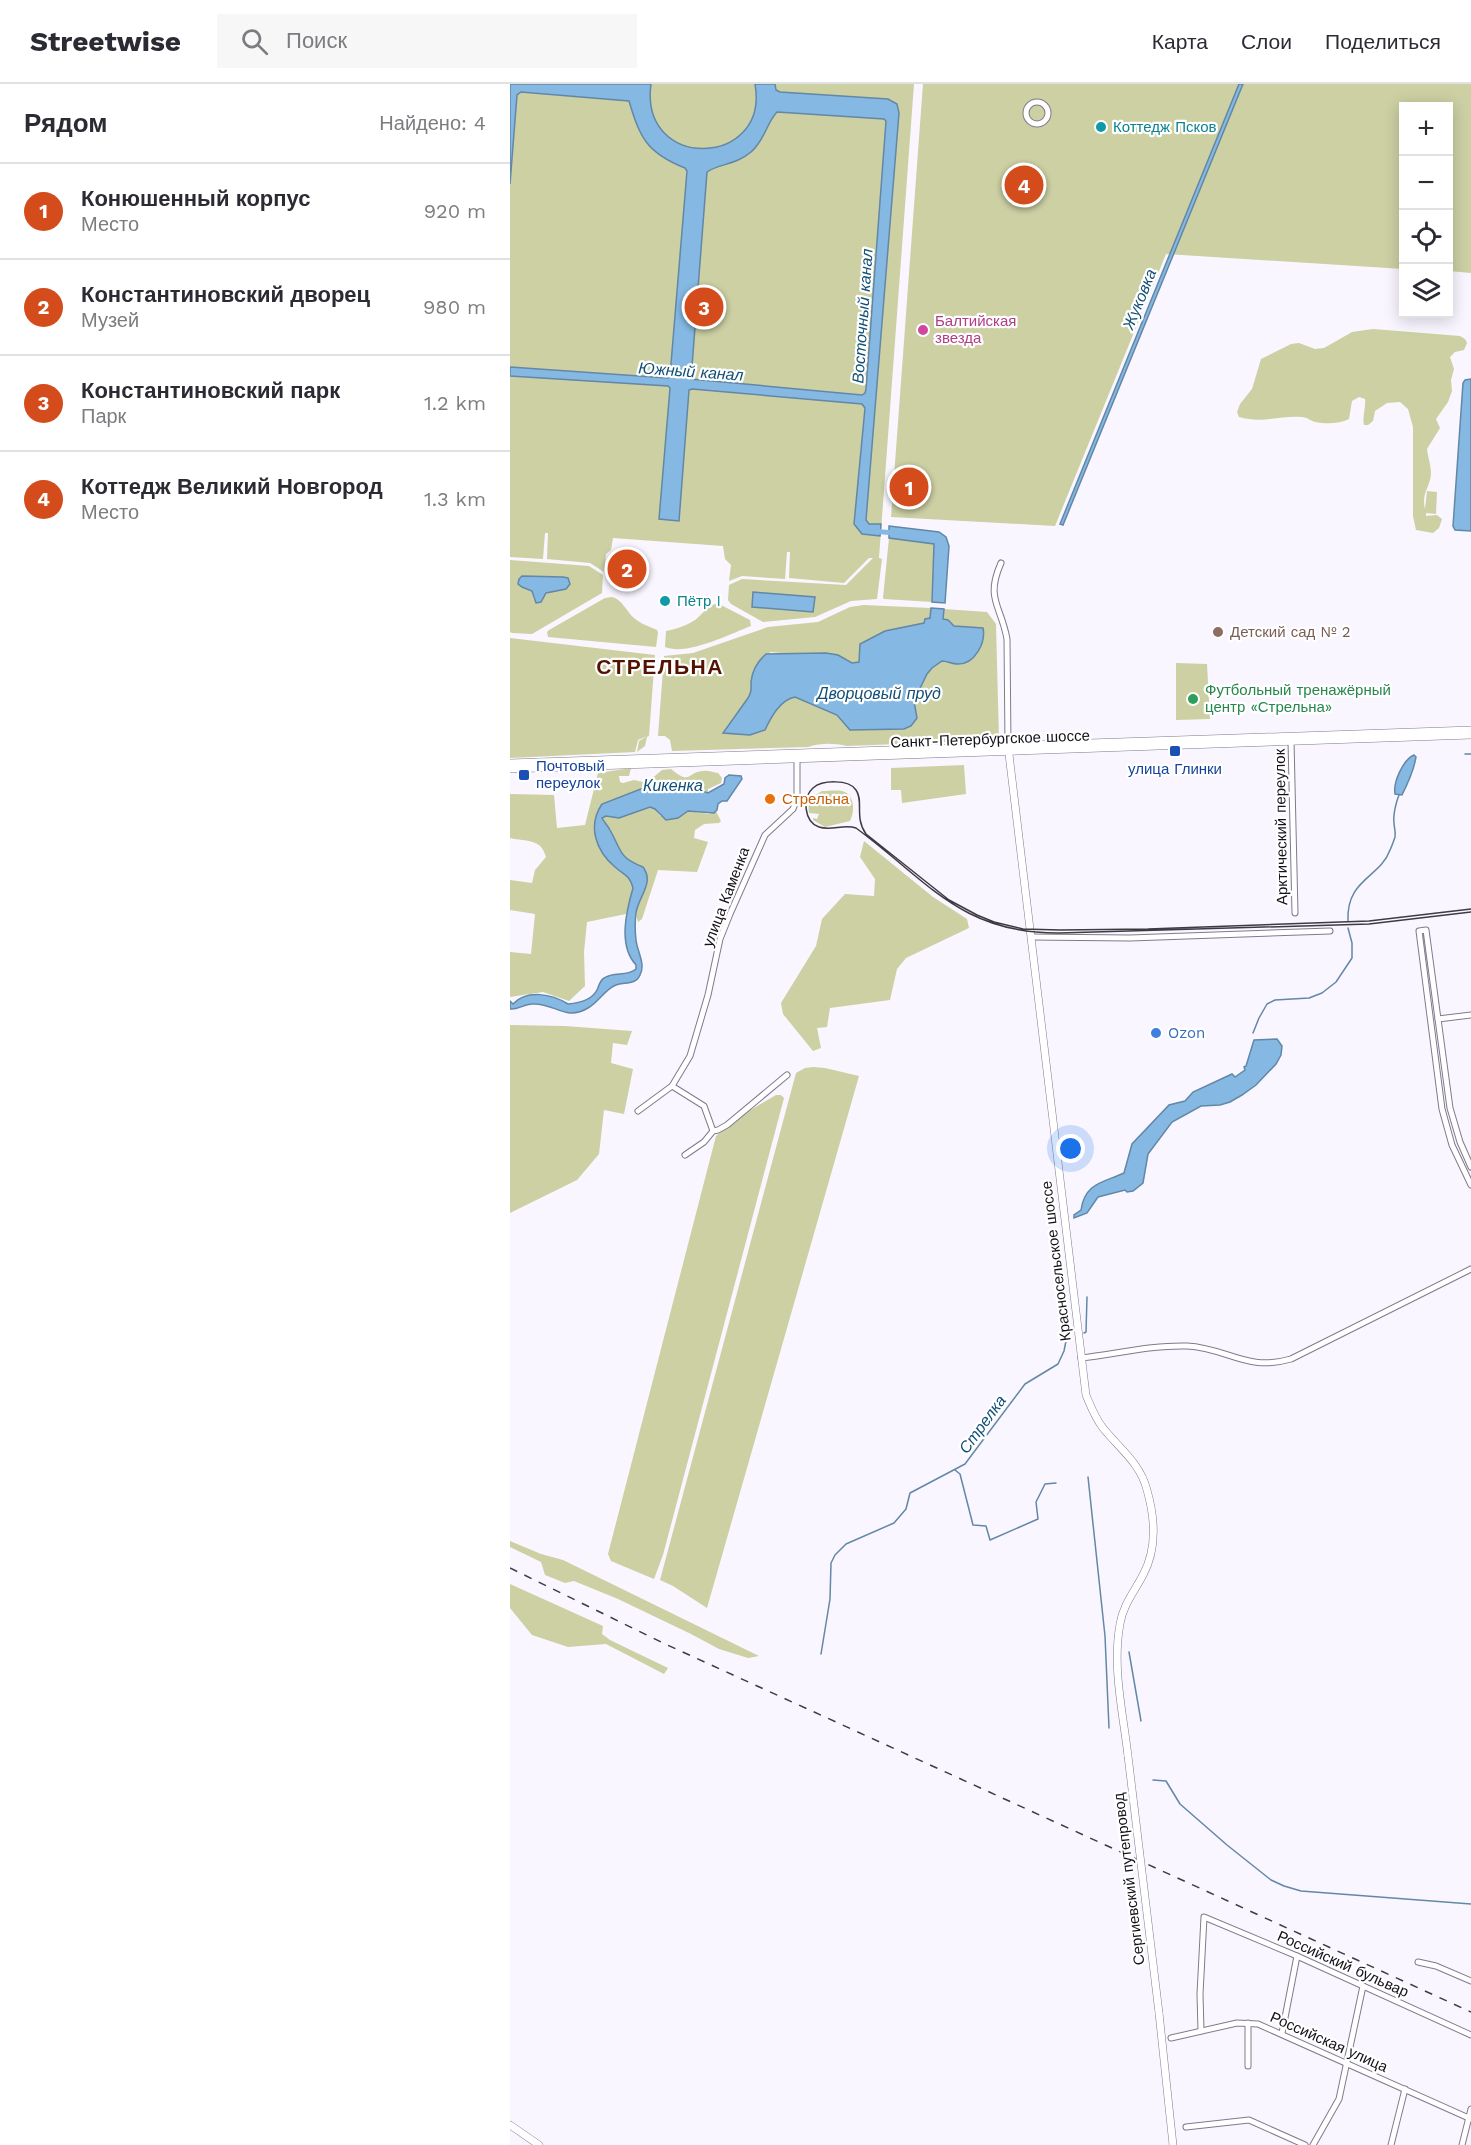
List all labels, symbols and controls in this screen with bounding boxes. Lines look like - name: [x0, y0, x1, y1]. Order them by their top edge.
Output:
- search box: [217, 14, 637, 68]
- text: Streetwise: [30, 25, 181, 58]
- icon: search: [238, 25, 271, 58]
- text: Поиск: [286, 28, 347, 53]
- text: Карта: [1152, 29, 1208, 54]
- text: Слои: [1241, 29, 1292, 54]
- text: Поделиться: [1325, 29, 1441, 54]
- map controls: [1399, 102, 1453, 318]
- button: +: [1399, 102, 1453, 156]
- text: Рядом: [24, 108, 107, 138]
- text: Найдено: 4: [379, 111, 486, 135]
- place label: Коттедж Псков: [1113, 118, 1217, 136]
- marker: Коттедж Псков: [1094, 120, 1108, 134]
- button: −: [1399, 156, 1453, 210]
- pin: 4: [1004, 162, 1044, 208]
- text: Конюшенный корпус: [81, 186, 311, 211]
- text: 1: [39, 199, 48, 223]
- text: 920 m: [424, 199, 486, 223]
- button: locate: [1399, 210, 1453, 264]
- text: Место: [81, 212, 139, 236]
- water label: Восточный канал: [848, 248, 877, 384]
- button: layers: [1399, 264, 1453, 318]
- water label: Жуковка: [1118, 266, 1160, 333]
- text: Константиновский дворец: [81, 282, 370, 307]
- pin: 3: [684, 284, 724, 330]
- text: 2: [38, 295, 49, 319]
- text: 980 m: [423, 295, 486, 319]
- text: Музей: [81, 308, 139, 332]
- place label: Балтийская звезда: [935, 312, 1016, 347]
- marker: Балтийская звезда: [916, 323, 930, 337]
- water label: Южный канал: [638, 358, 744, 385]
- text: Константиновский парк: [81, 378, 340, 403]
- text: 3: [38, 391, 49, 415]
- text: 1.2 km: [424, 391, 486, 415]
- text: Парк: [81, 404, 126, 428]
- pin: 1: [890, 464, 928, 510]
- text: Коттедж Великий Новгород: [81, 474, 383, 499]
- text: 4: [37, 487, 50, 511]
- text: 1.3 km: [424, 487, 486, 511]
- text: Место: [81, 500, 139, 524]
- pin: 2: [608, 546, 646, 592]
- place label: Пётр I: [677, 592, 721, 610]
- marker: Пётр I: [658, 594, 672, 608]
- place label: Детский сад № 2: [1230, 623, 1351, 641]
- marker: Детский сад № 2: [1211, 625, 1225, 639]
- district label: СТРЕЛЬНА: [596, 654, 724, 679]
- place label: Футбольный тренажёрный центр «Стрельна»: [1205, 681, 1391, 716]
- water label: Дворцовый пруд: [815, 684, 941, 703]
- marker: Футбольный тренажёрный центр «Стрельна»: [1186, 692, 1200, 706]
- street label: Санкт-Петербургское шоссе: [890, 727, 1090, 751]
- marker: улица Глинки: [1168, 744, 1182, 758]
- street label: Арктический переулок: [1271, 748, 1291, 905]
- place label: Почтовый переулок: [536, 757, 605, 792]
- place label: улица Глинки: [1128, 760, 1222, 778]
- marker: Почтовый переулок: [517, 768, 531, 782]
- water label: Кикенка: [643, 776, 703, 795]
- place label: Стрельна: [782, 790, 850, 808]
- marker: Стрельна: [763, 792, 777, 806]
- street label: улица Каменка: [699, 844, 754, 950]
- place label: Ozon: [1168, 1024, 1205, 1042]
- marker: Ozon: [1149, 1026, 1163, 1040]
- your location: [1056, 1134, 1085, 1163]
- street label: Красносельское шоссе: [1037, 1180, 1075, 1342]
- water label: Стрелка: [955, 1391, 1010, 1457]
- street label: Сергиевский путепровод: [1109, 1792, 1149, 1966]
- street label: Российский бульвар: [1275, 1927, 1411, 2001]
- street label: Российская улица: [1267, 2008, 1391, 2076]

